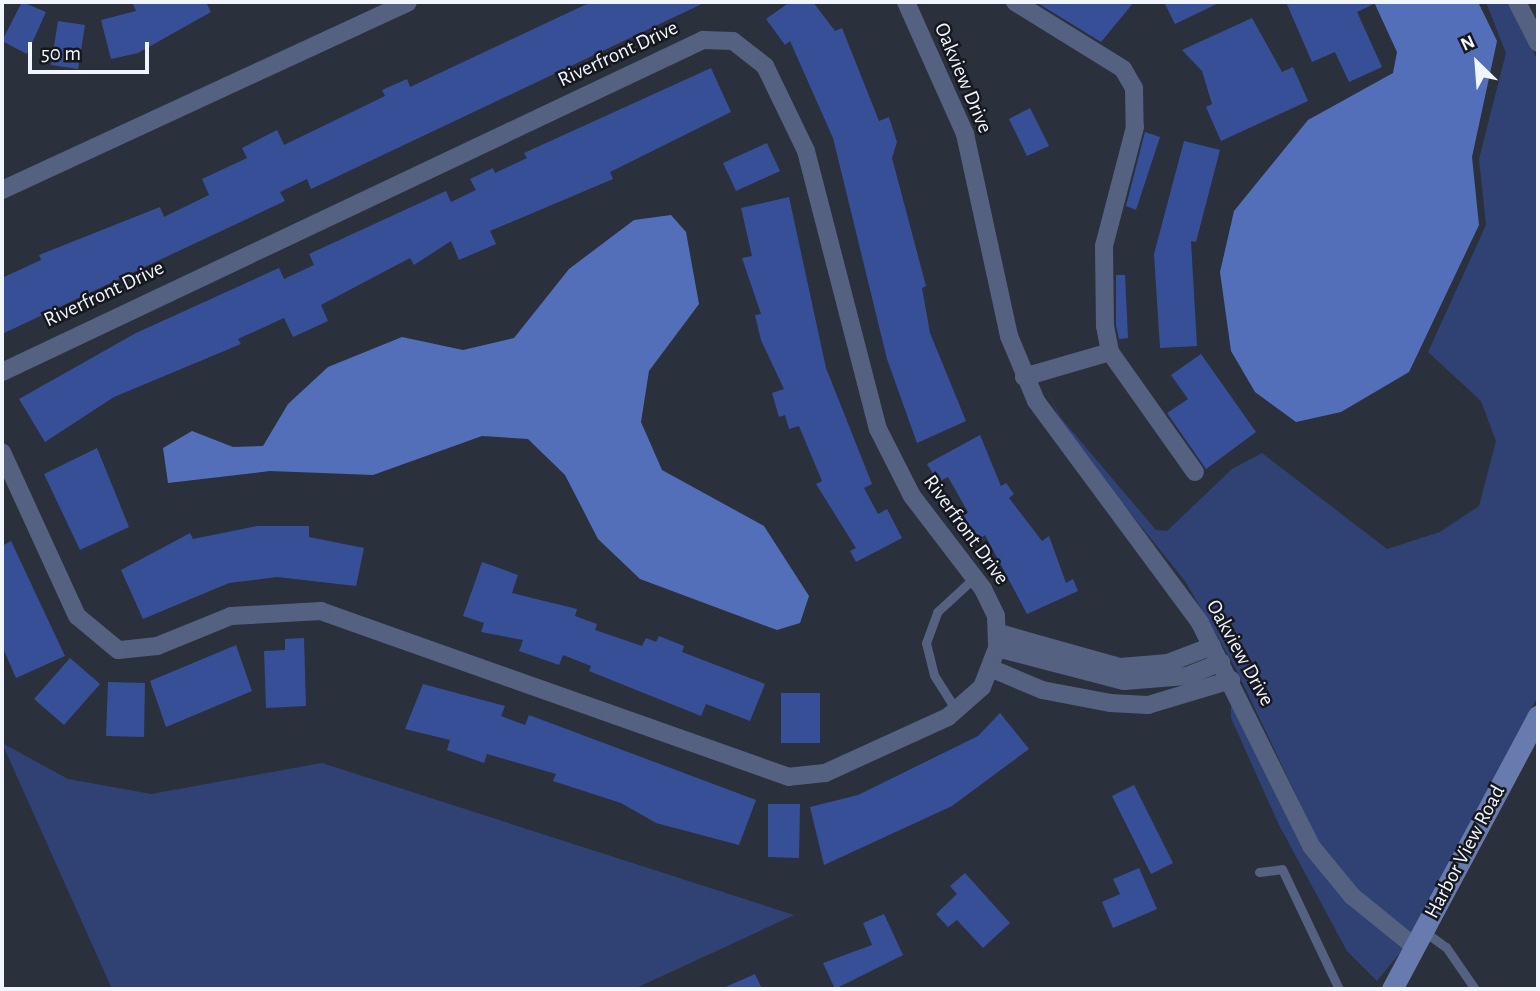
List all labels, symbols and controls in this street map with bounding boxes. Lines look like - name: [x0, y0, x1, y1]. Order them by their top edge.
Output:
- street label: Riverfront Drive: [554, 15, 682, 93]
- street label: Oakview Drive: [928, 19, 998, 137]
- scale bar: [32, 28, 152, 72]
- north arrow: [1442, 28, 1512, 98]
- text: N: [1458, 32, 1478, 55]
- text: 50 m: [41, 43, 81, 64]
- street label: Riverfront Drive: [40, 255, 168, 333]
- street label: Riverfront Drive: [918, 470, 1014, 590]
- street label: Oakview Drive: [1200, 595, 1280, 711]
- street label: Harbor View Road: [1419, 781, 1511, 923]

